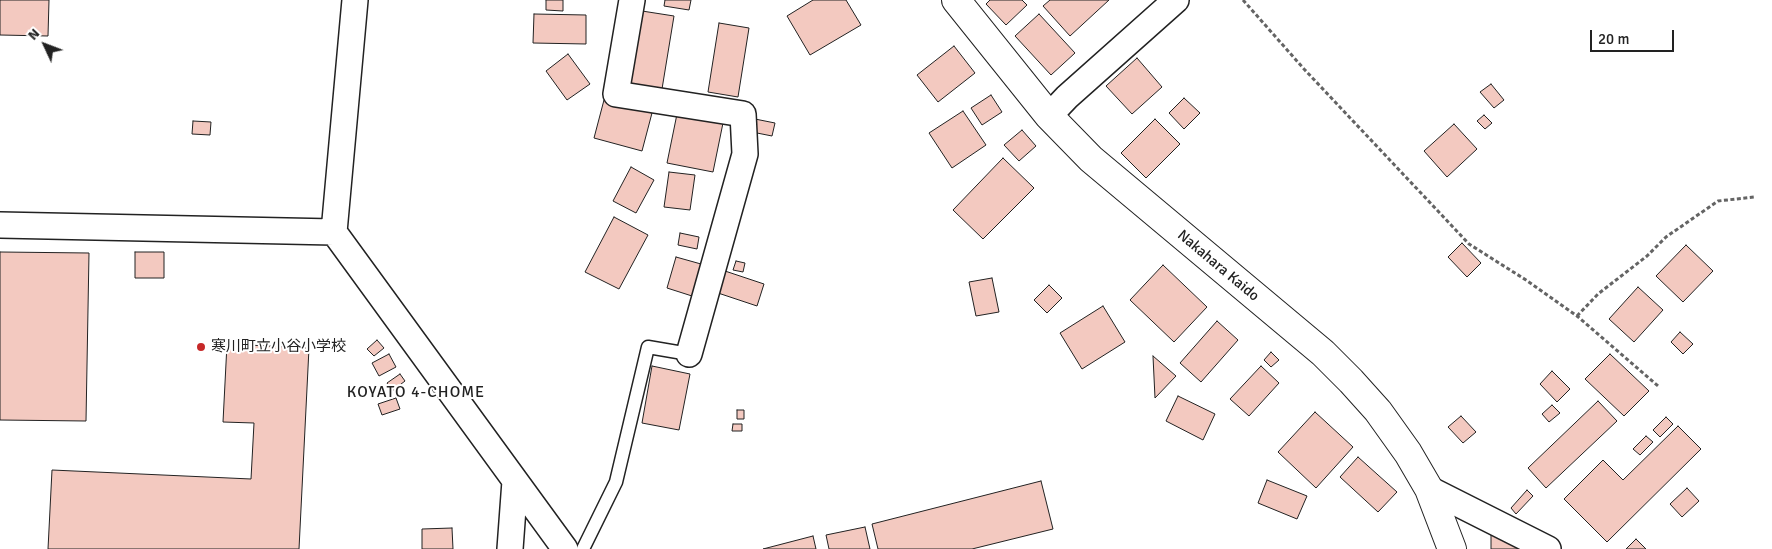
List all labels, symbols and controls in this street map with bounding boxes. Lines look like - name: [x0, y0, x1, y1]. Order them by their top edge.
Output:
- north arrow: [20, 20, 70, 70]
- scale bar: [1592, 20, 1676, 52]
- text: N: [24, 25, 43, 44]
- text: 20 m: [1598, 30, 1629, 48]
- street label: Nakahara Kaido: [1173, 227, 1263, 305]
- place label: 寒川町立小谷小学校: [211, 338, 346, 356]
- marker: 寒川町立小谷小学校: [195, 341, 207, 353]
- district label: KOYATO 4-CHOME: [345, 383, 487, 403]

